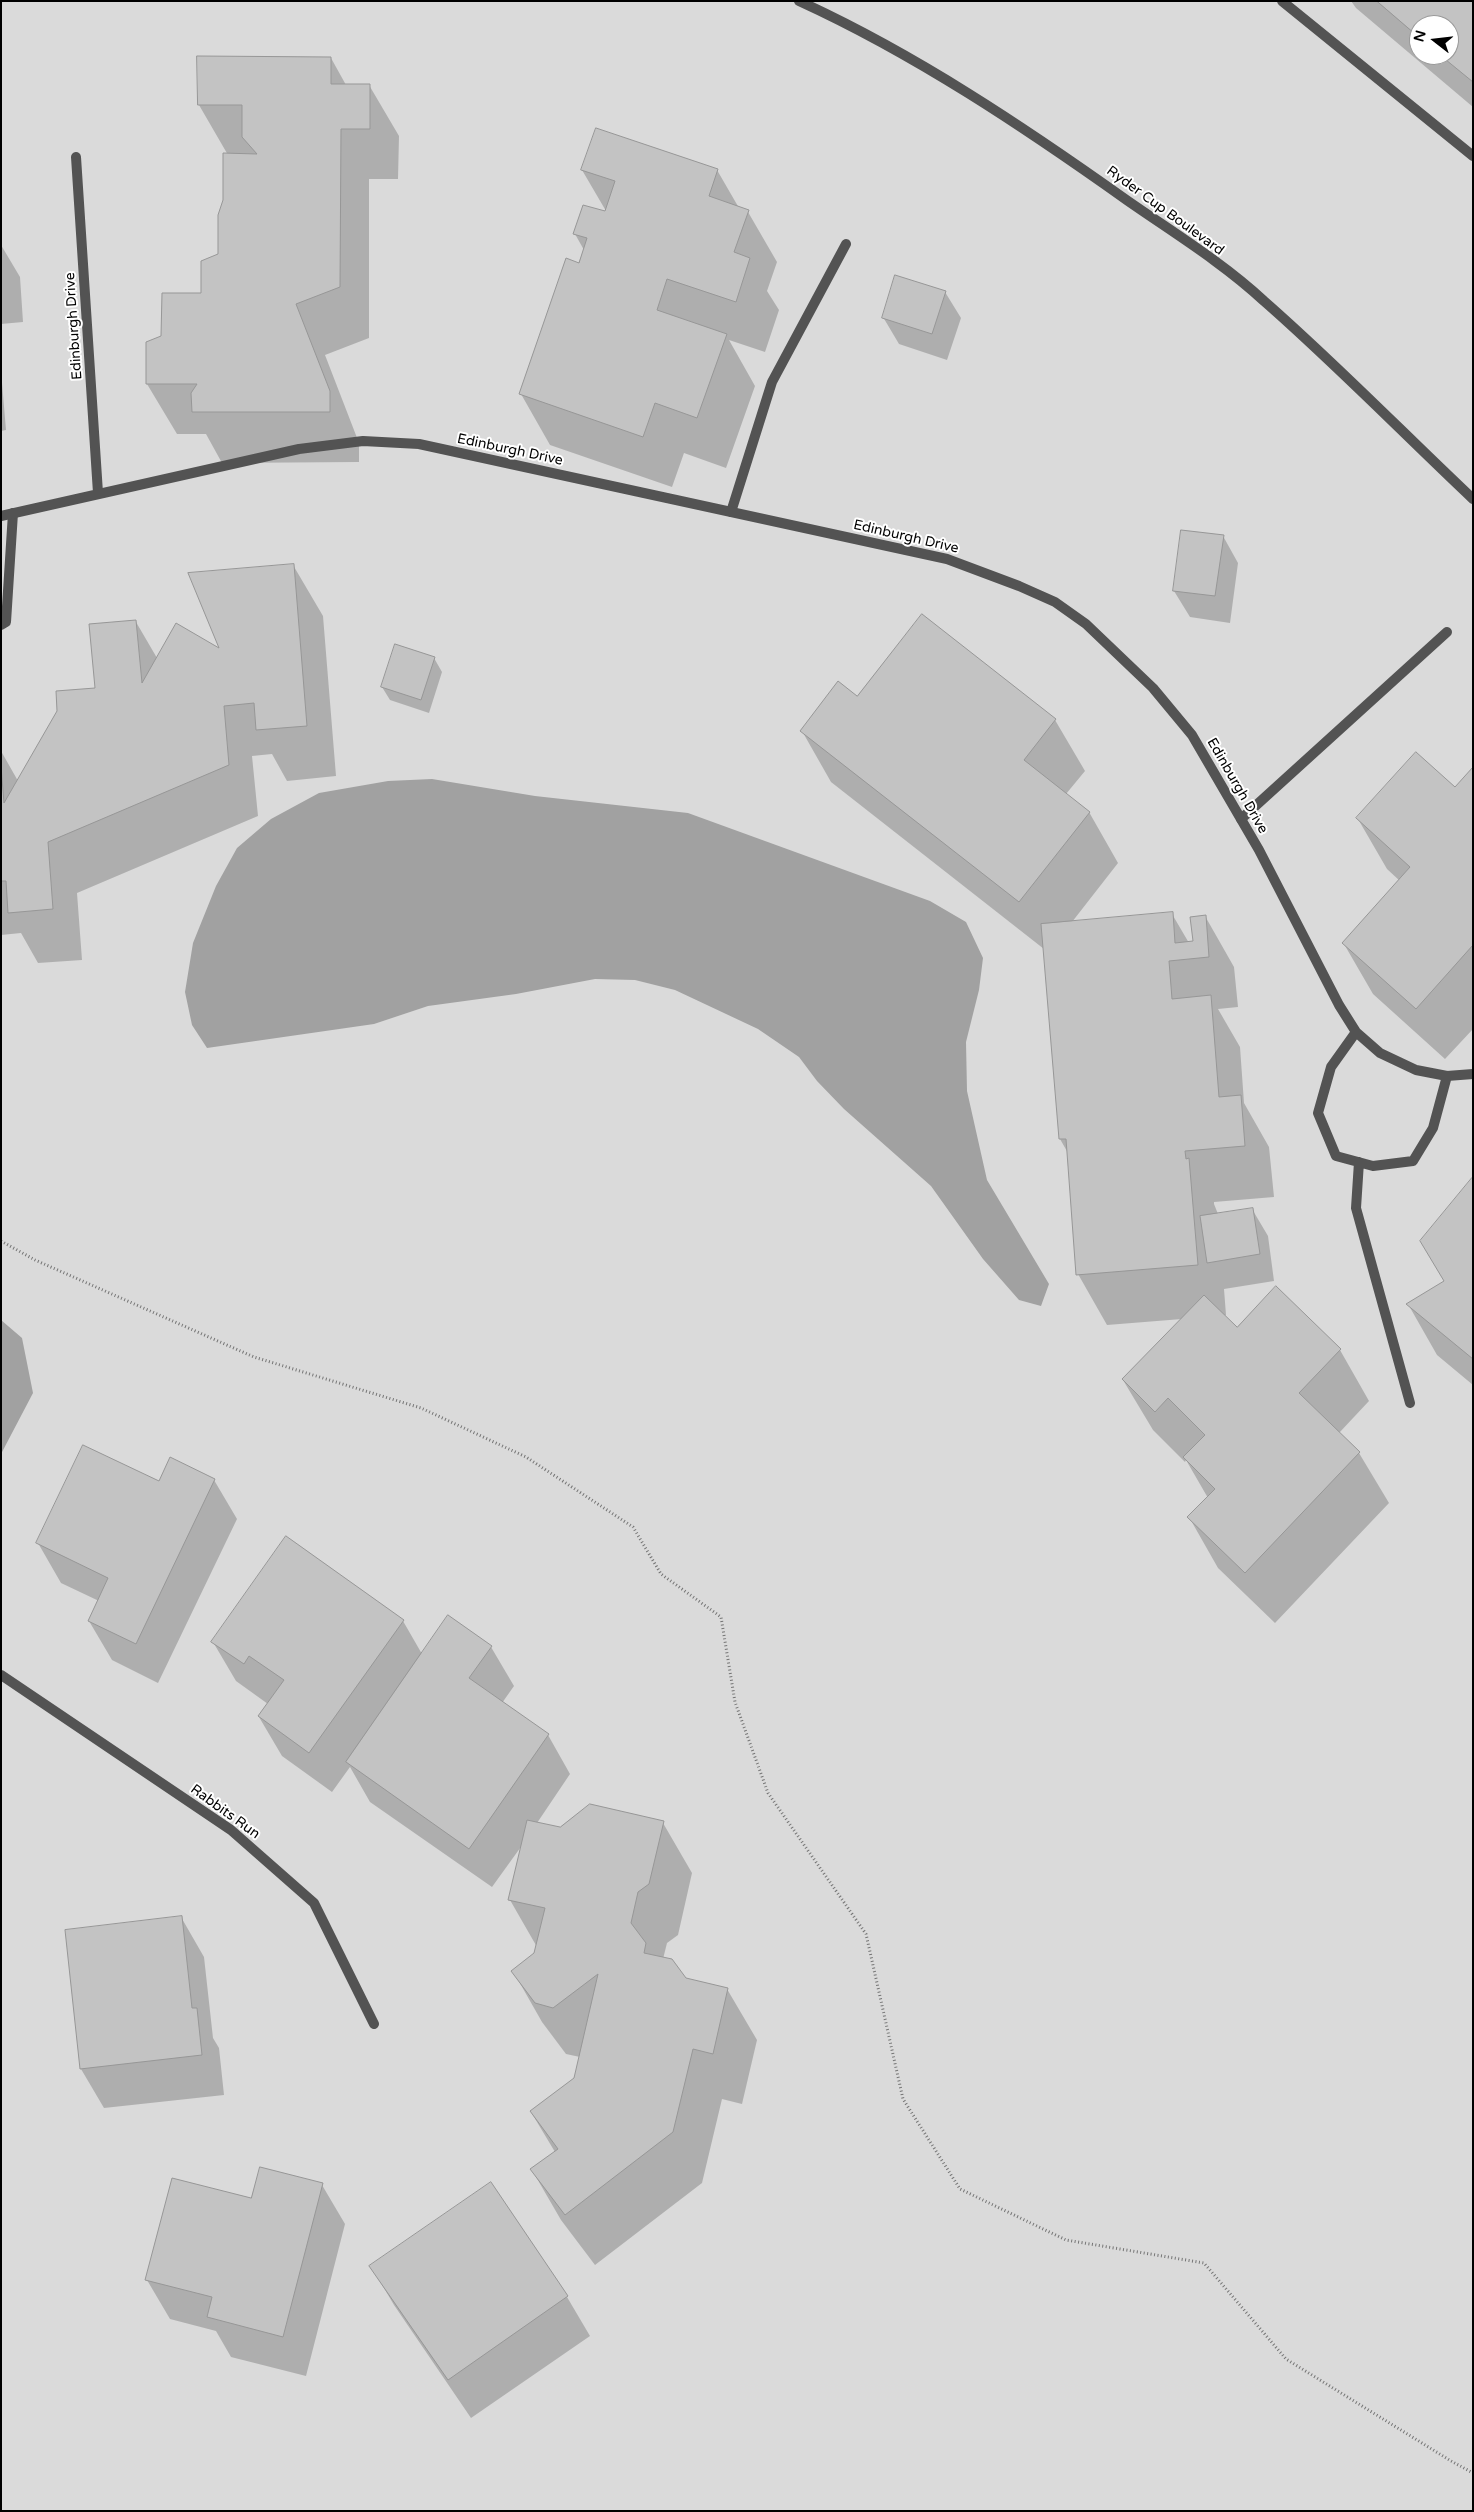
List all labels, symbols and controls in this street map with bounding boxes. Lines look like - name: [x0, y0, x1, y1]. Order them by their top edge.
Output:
- north arrow: [1409, 15, 1459, 65]
- text: N: [1410, 28, 1430, 44]
- street label: Ryder Cup Boulevard: [1103, 163, 1227, 259]
- street label: Edinburgh Drive: [62, 272, 86, 380]
- street label: Edinburgh Drive: [456, 431, 564, 469]
- street label: Edinburgh Drive: [852, 517, 960, 557]
- street label: Edinburgh Drive: [1203, 735, 1271, 837]
- street label: Rabbits Run: [187, 1781, 263, 1843]

